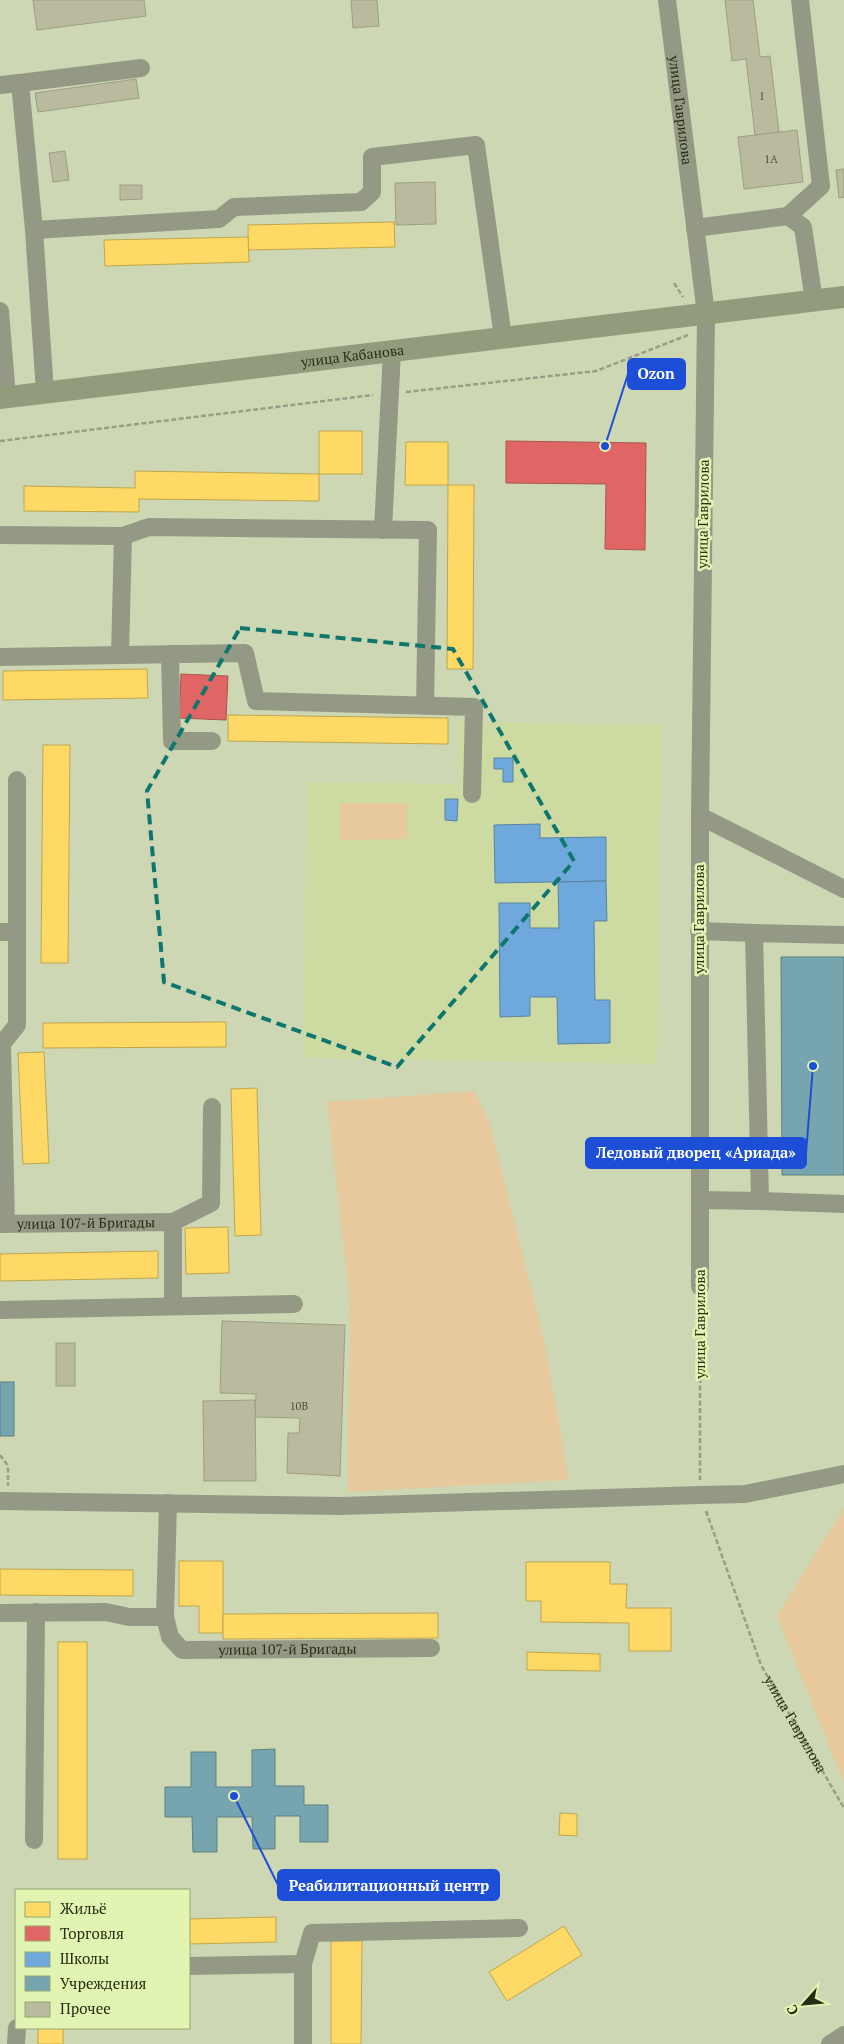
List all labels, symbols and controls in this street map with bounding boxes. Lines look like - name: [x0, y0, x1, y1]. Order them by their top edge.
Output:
- street label: улица Гаврилова: [665, 54, 697, 166]
- house number: 1: [759, 89, 765, 103]
- house number: 1А: [764, 152, 778, 166]
- street label: улица Кабанова: [299, 340, 405, 371]
- callout: Ozon: [628, 359, 685, 389]
- text: Ozon: [637, 363, 675, 383]
- street label: улица Гаврилова: [692, 459, 713, 570]
- street label: улица Гаврилова: [689, 864, 708, 975]
- callout: Ледовый дворец «Ариада»: [586, 1138, 806, 1168]
- text: Ледовый дворец «Ариада»: [595, 1142, 796, 1162]
- street label: улица 107-й Бригады: [16, 1212, 155, 1233]
- street label: улица Гаврилова: [690, 1269, 709, 1380]
- house number: 10В: [290, 1399, 308, 1413]
- street label: улица 107-й Бригады: [217, 1639, 357, 1659]
- street label: улица Гаврилова: [760, 1671, 832, 1776]
- callout: Реабилитационный центр: [278, 1870, 499, 1900]
- text: Реабилитационный центр: [289, 1875, 489, 1895]
- legend: [15, 1889, 190, 2029]
- text: Жильё: [60, 1898, 107, 1918]
- text: Торговля: [60, 1923, 124, 1943]
- text: Школы: [60, 1948, 109, 1968]
- text: Учреждения: [60, 1973, 147, 1993]
- north arrow: [779, 1979, 829, 2029]
- text: Прочее: [60, 1998, 111, 2018]
- text: С: [781, 2002, 803, 2019]

